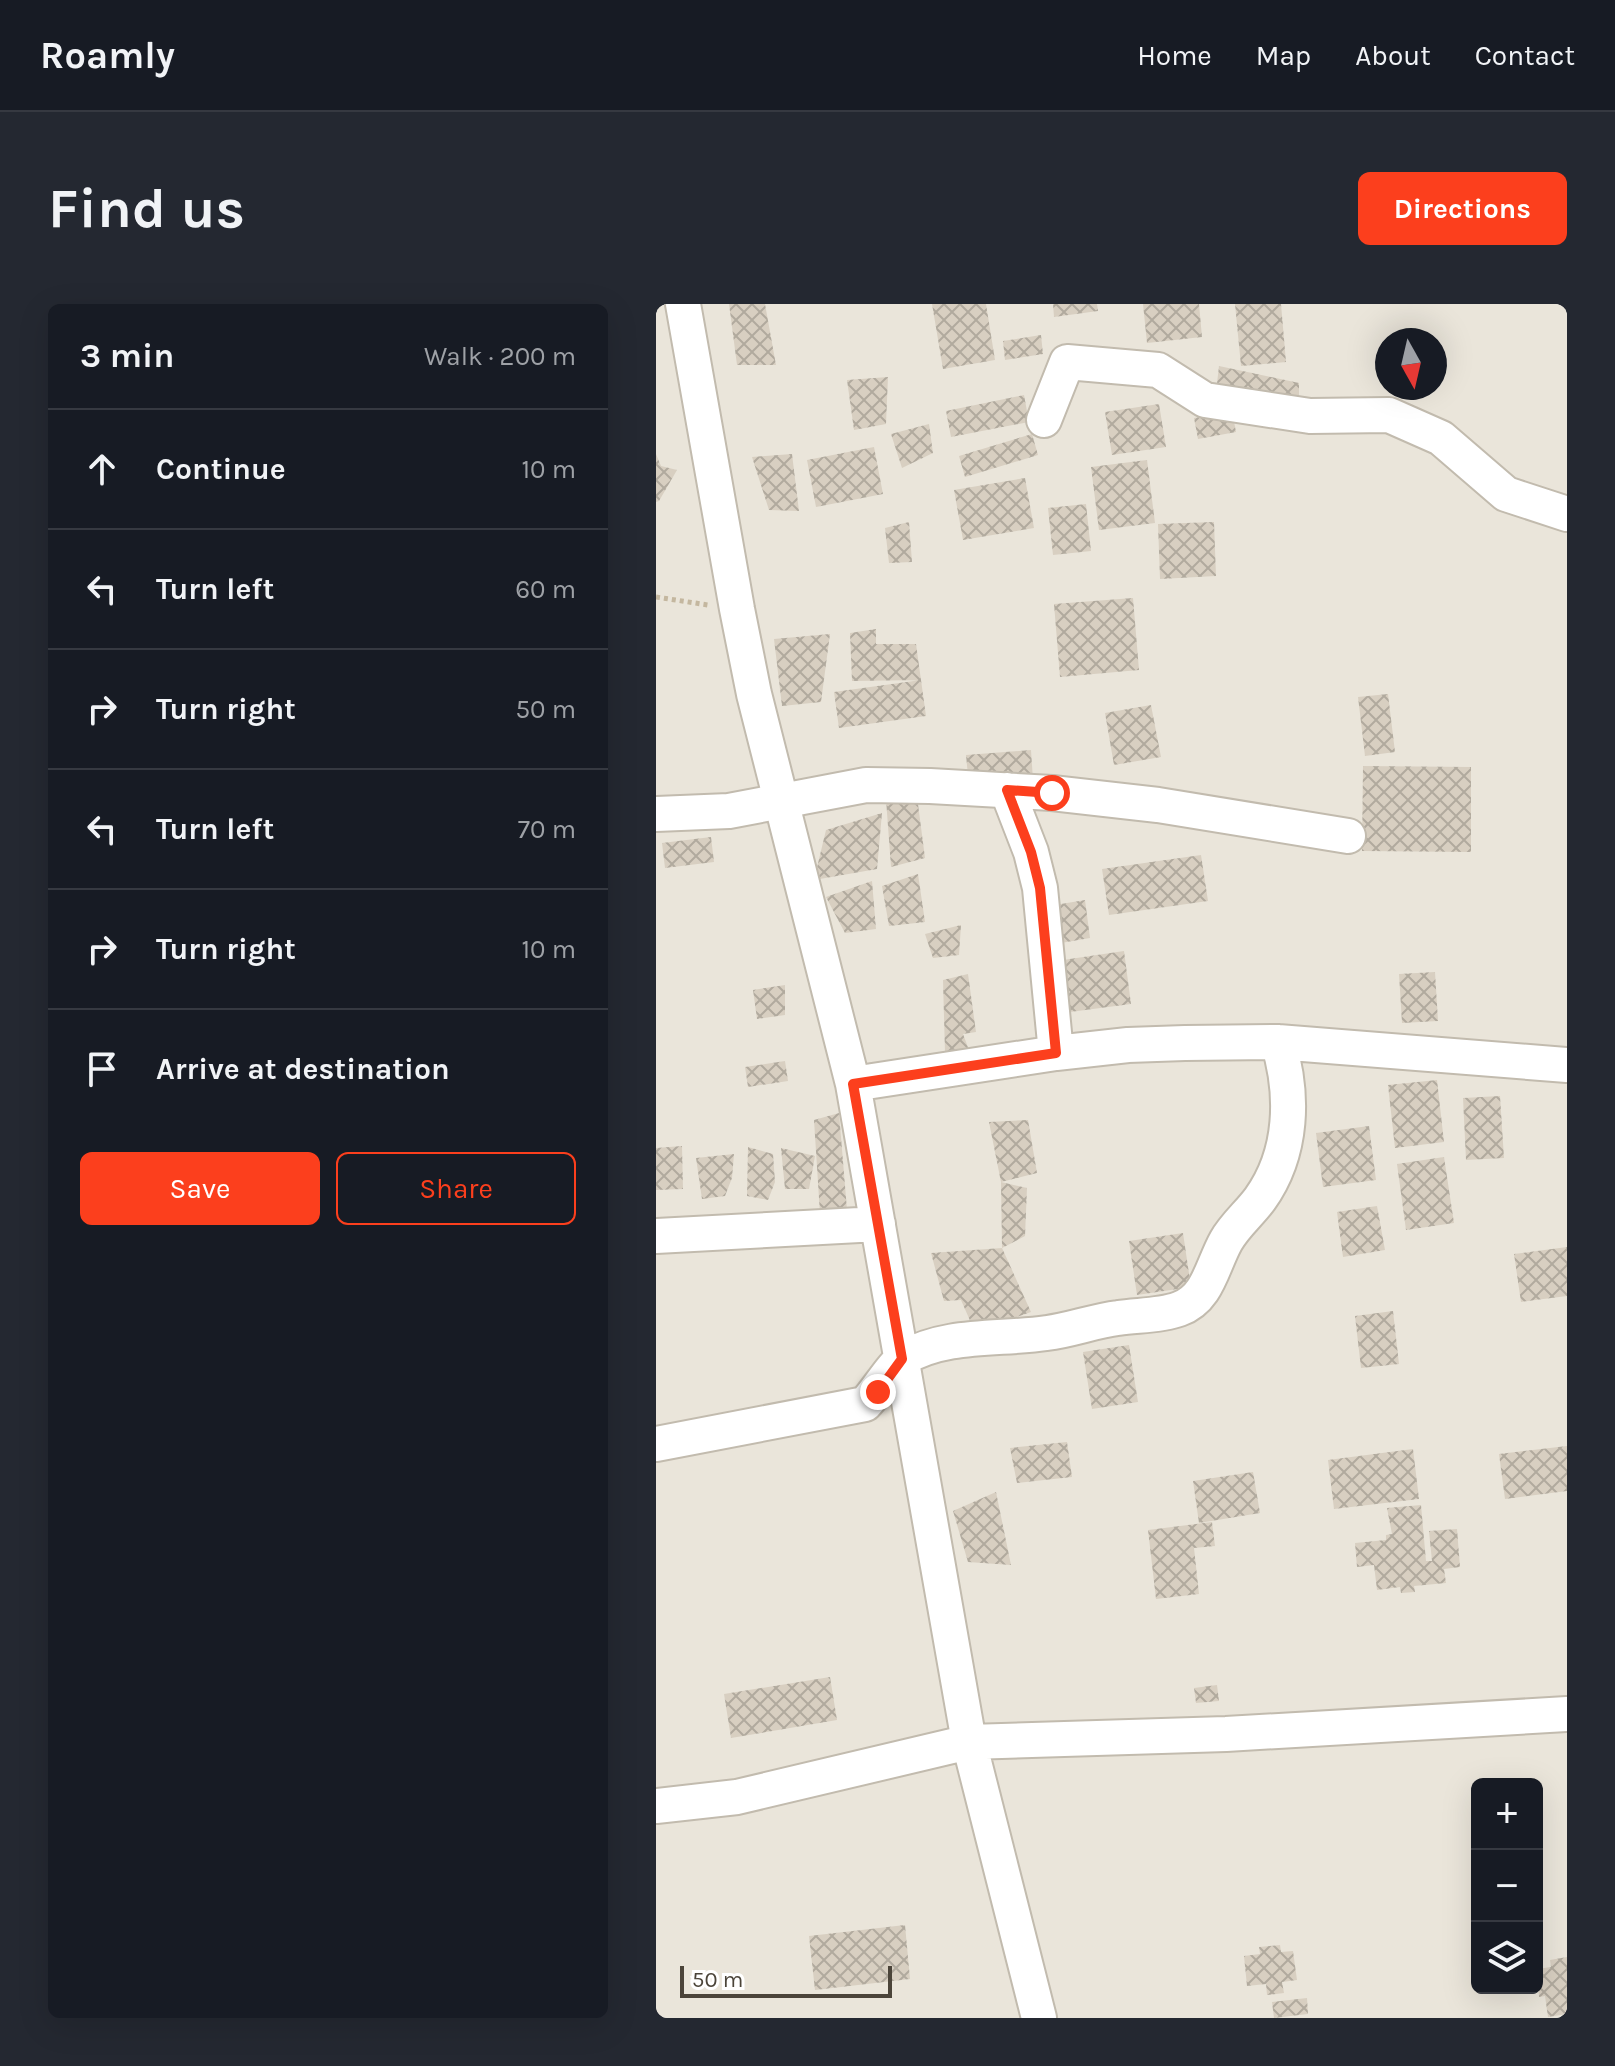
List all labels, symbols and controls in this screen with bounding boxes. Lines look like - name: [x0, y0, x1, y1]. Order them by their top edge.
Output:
- text: Roamly: [40, 33, 175, 78]
- text: Home: [1137, 39, 1212, 72]
- text: Map: [1256, 39, 1311, 72]
- text: About: [1355, 39, 1431, 72]
- text: Contact: [1475, 39, 1575, 72]
- button: Directions: [1358, 172, 1567, 245]
- text: Find us: [48, 176, 245, 241]
- north arrow: [1375, 328, 1447, 400]
- text: 3 min: [80, 336, 174, 376]
- text: Walk · 200 m: [424, 341, 576, 372]
- icon: ahead: [80, 447, 124, 491]
- text: Continue: [156, 451, 286, 487]
- text: 10 m: [521, 454, 576, 485]
- icon: left: [80, 567, 124, 611]
- text: Turn left: [156, 571, 274, 607]
- text: 60 m: [515, 574, 576, 605]
- icon: right: [80, 687, 124, 731]
- text: Turn right: [156, 691, 296, 727]
- text: 50 m: [515, 694, 576, 725]
- route start: [1034, 775, 1070, 811]
- icon: left: [80, 807, 124, 851]
- text: Turn left: [156, 811, 274, 847]
- text: 70 m: [518, 814, 576, 845]
- icon: right: [80, 927, 124, 971]
- text: Turn right: [156, 931, 296, 967]
- text: 10 m: [521, 934, 576, 965]
- icon: arrive: [80, 1047, 124, 1091]
- text: Arrive at destination: [156, 1051, 450, 1087]
- button: Save: [80, 1152, 320, 1225]
- button: Share: [336, 1152, 576, 1225]
- route end: [860, 1374, 896, 1410]
- map controls: [1471, 1778, 1543, 1994]
- button: +: [1471, 1778, 1543, 1850]
- button: −: [1471, 1850, 1543, 1922]
- button: layers: [1471, 1922, 1543, 1994]
- scale bar: [680, 1962, 892, 1998]
- text: 50 m: [692, 1967, 743, 1993]

